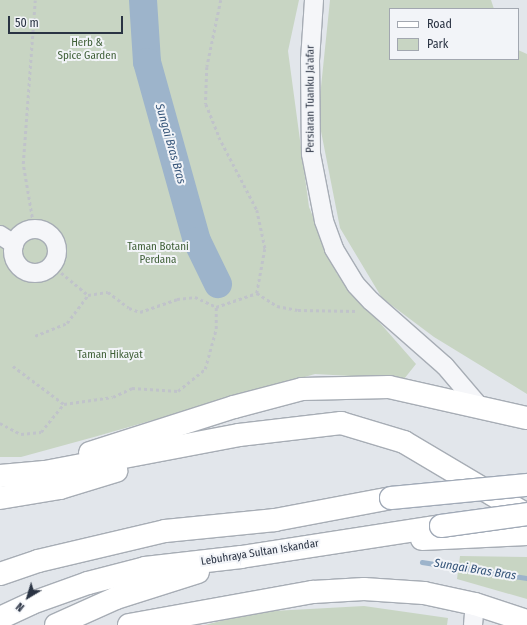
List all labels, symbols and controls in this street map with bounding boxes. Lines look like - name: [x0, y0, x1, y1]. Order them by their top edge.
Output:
- scale bar: [10, 8, 125, 34]
- legend: [389, 8, 519, 60]
- text: 50 m: [15, 16, 39, 30]
- text: Road: [427, 17, 452, 31]
- park label: Herb & Spice Garden: [58, 37, 116, 63]
- text: Park: [427, 37, 448, 51]
- street label: Persiaran Tuanku Ja'afar: [304, 45, 318, 153]
- water label: Sungai Bras Bras: [152, 102, 188, 186]
- park label: Taman Botani Perdana: [127, 241, 189, 267]
- park label: Taman Hikayat: [77, 348, 143, 362]
- street label: Lebuhraya Sultan Iskandar: [200, 537, 320, 569]
- water label: Sungai Bras Bras: [433, 556, 517, 584]
- north arrow: [8, 577, 48, 617]
- text: N: [14, 600, 27, 614]

